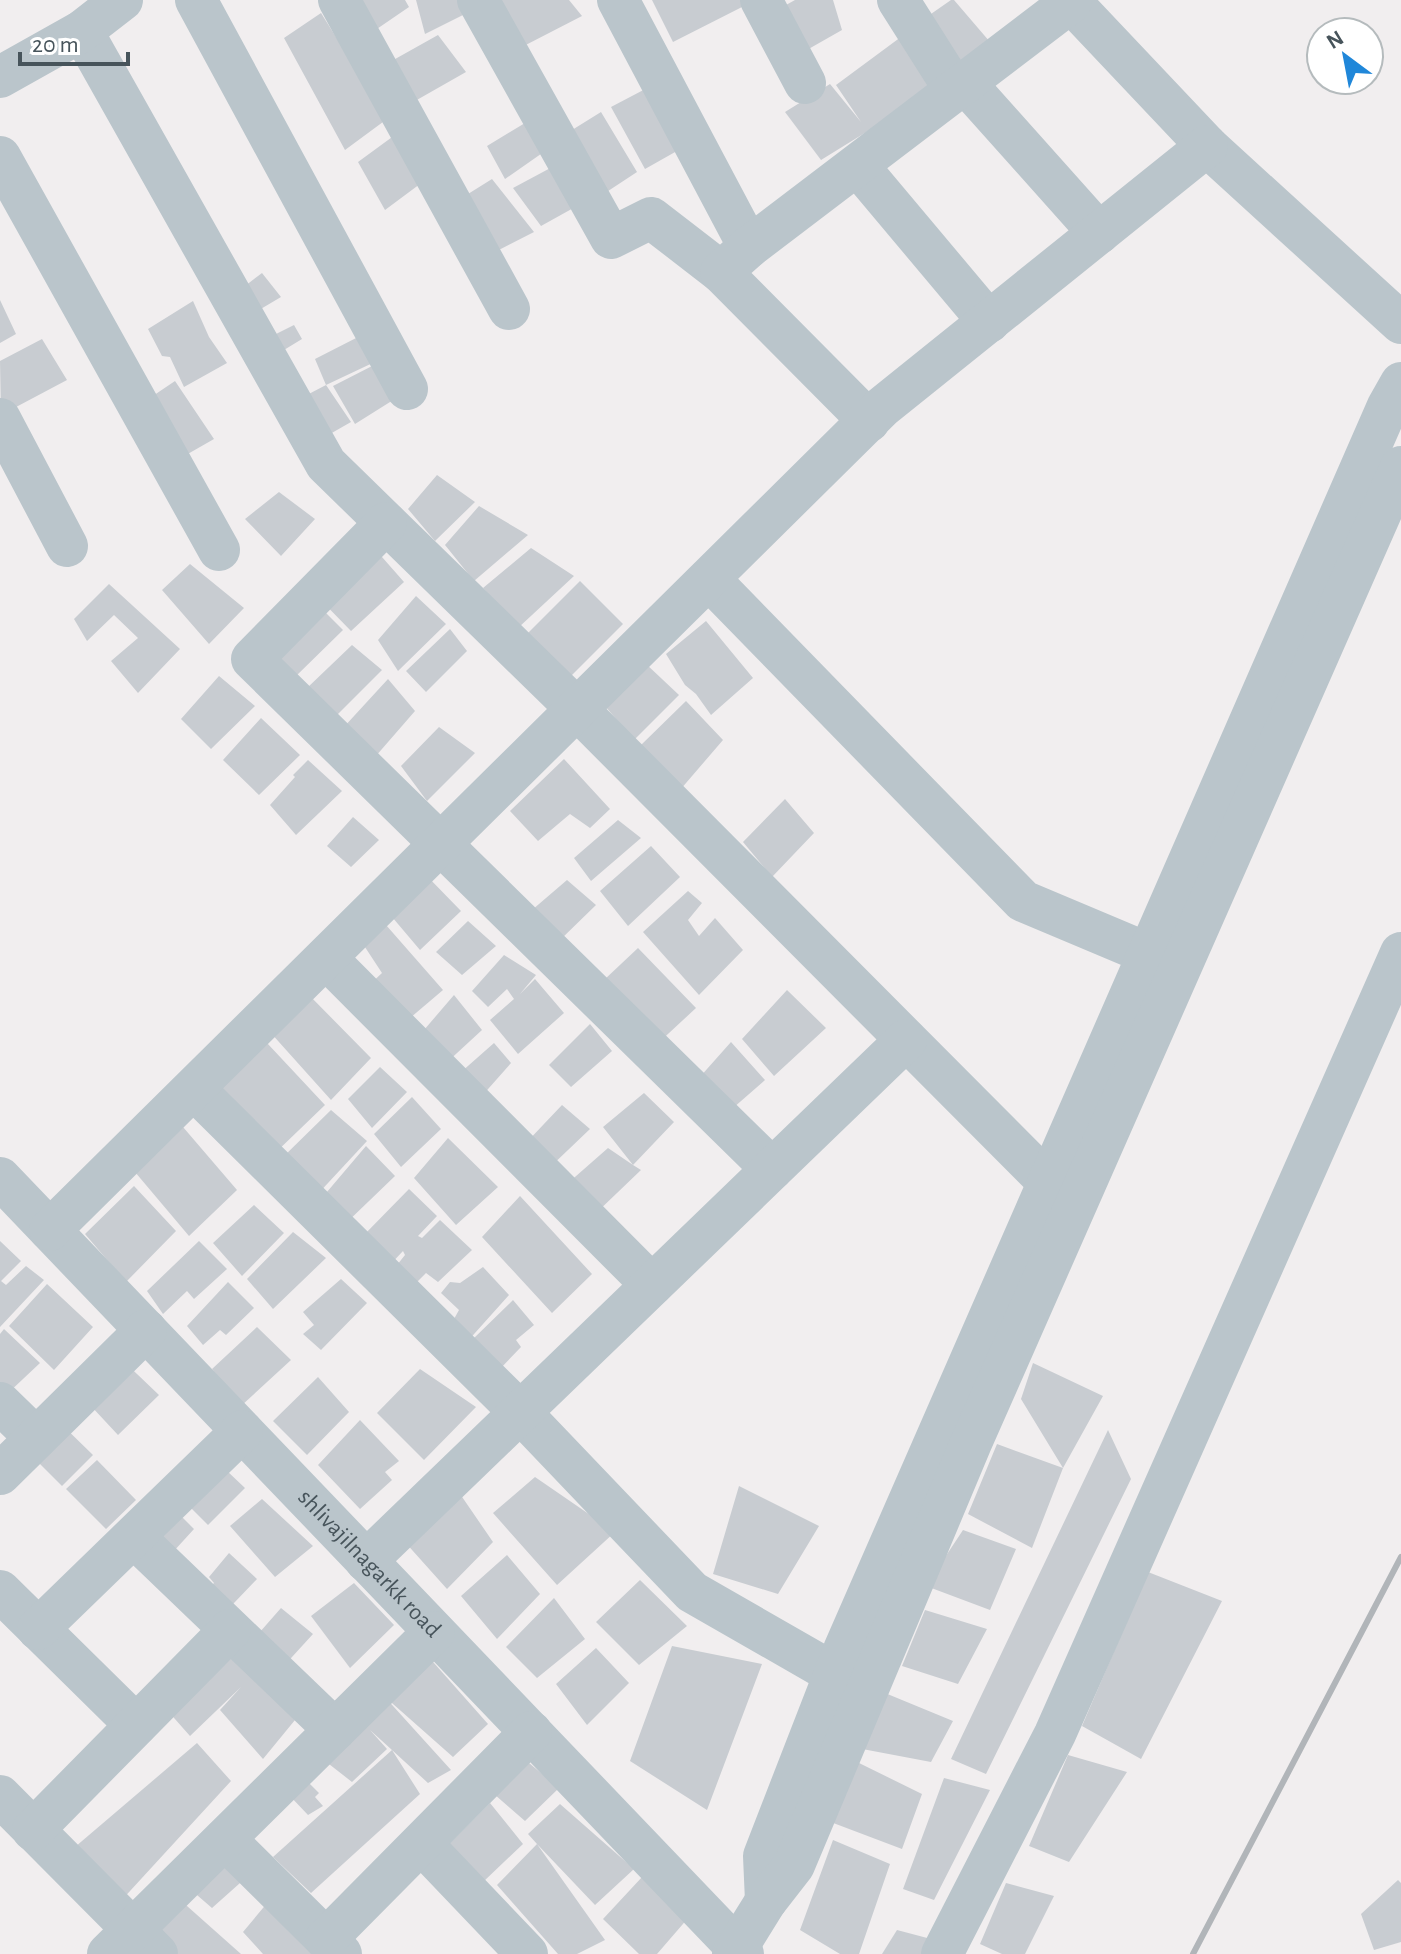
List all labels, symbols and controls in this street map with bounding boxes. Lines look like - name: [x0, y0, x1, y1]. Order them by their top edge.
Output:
- scale bar: [20, 16, 128, 66]
- north arrow: [1305, 16, 1385, 96]
- text: N: [1323, 27, 1347, 53]
- text: 20 m: [32, 33, 79, 57]
- street label: shlivajilnagarkk road: [293, 1485, 445, 1642]

